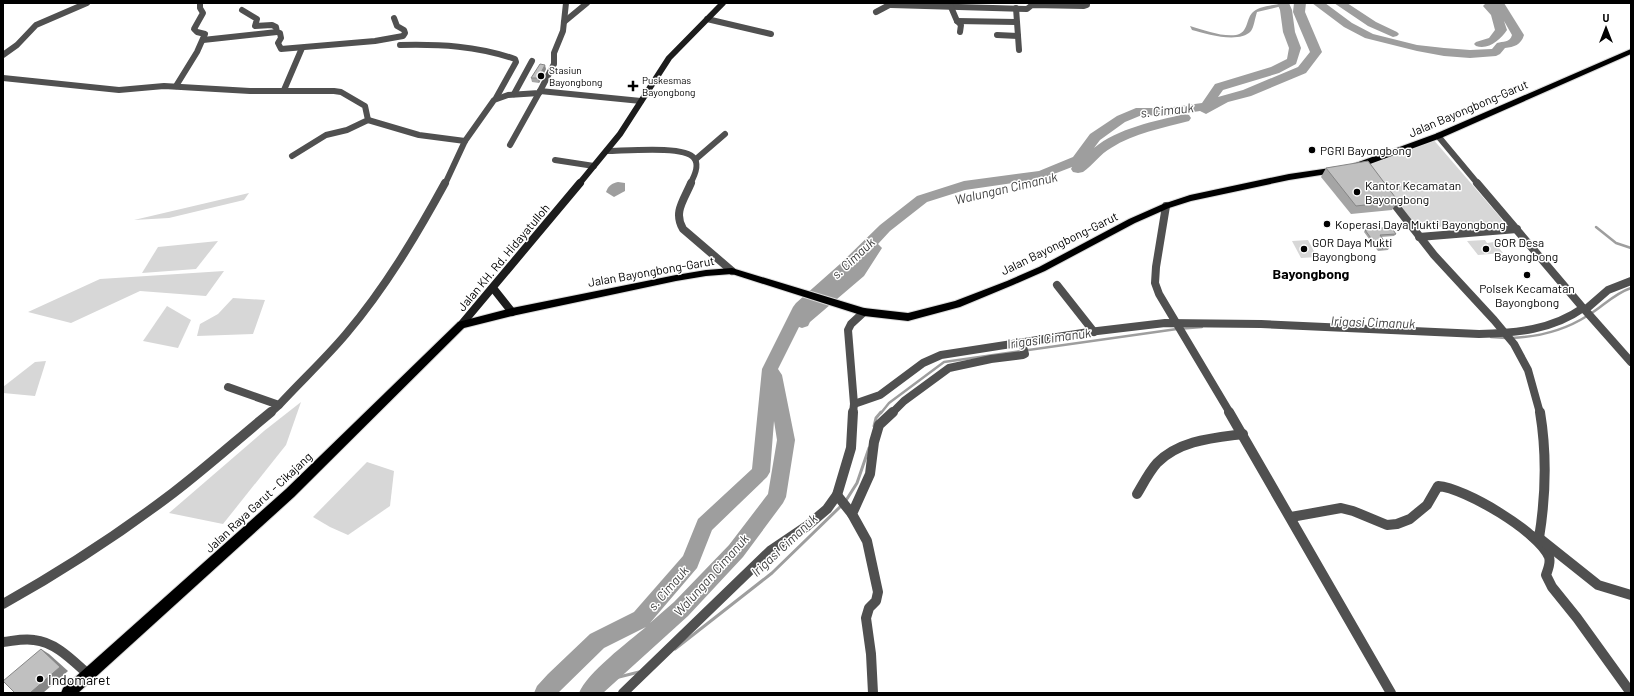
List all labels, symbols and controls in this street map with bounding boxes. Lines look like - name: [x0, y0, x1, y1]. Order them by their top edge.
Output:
- north arrow: [1586, 8, 1626, 48]
- text: U: [1603, 11, 1610, 24]
- place label: Stasiun Bayongbong: [549, 64, 602, 88]
- marker: Stasiun Bayongbong: [536, 71, 546, 81]
- place label: Puskesmas Bayongbong: [642, 74, 695, 98]
- street label: Jalan Bayongbong-Garut: [1406, 76, 1530, 140]
- marker: Puskesmas Bayongbong: [627, 80, 639, 92]
- water label: s. Cimauk: [1140, 99, 1195, 121]
- place label: PGRI Bayongbong: [1320, 143, 1411, 157]
- marker: PGRI Bayongbong: [1307, 145, 1317, 155]
- water label: Walungan Cimanuk: [953, 168, 1060, 208]
- place label: Kantor Kecamatan Bayongbong: [1365, 178, 1461, 206]
- marker: Kantor Kecamatan Bayongbong: [1352, 187, 1362, 197]
- street label: Jalan KH. Rd. Hidayatulloh: [454, 201, 552, 313]
- street label: Jalan Bayongbong-Garut: [998, 209, 1120, 277]
- place label: Koperasi Daya Mukti Bayongbong: [1335, 217, 1506, 231]
- marker: Koperasi Daya Mukti Bayongbong: [1322, 219, 1332, 229]
- water label: s. Cimauk: [828, 233, 878, 282]
- place label: GOR Daya Mukti Bayongbong: [1312, 235, 1392, 263]
- place label: GOR Desa Bayongbong: [1494, 235, 1558, 263]
- marker: GOR Daya Mukti Bayongbong: [1299, 244, 1309, 254]
- marker: GOR Desa Bayongbong: [1481, 244, 1491, 254]
- street label: Jalan Bayongbong-Garut: [587, 253, 715, 289]
- district label: Bayongbong: [1273, 265, 1350, 282]
- marker: Polsek Kecamatan Bayongbong: [1522, 270, 1532, 280]
- place label: Polsek Kecamatan Bayongbong: [1479, 281, 1575, 309]
- water label: Irigasi Cimanuk: [1330, 313, 1416, 331]
- water label: Irigasi Cimanuk: [1006, 324, 1093, 352]
- street label: Jalan Raya Garut - Cikajang: [202, 449, 314, 555]
- water label: Irigasi Cimanuk: [748, 510, 821, 580]
- water label: Walungan Cimanuk: [670, 530, 752, 619]
- water label: s. Cimauk: [644, 562, 692, 613]
- place label: Indomaret: [48, 671, 111, 688]
- marker: Indomaret: [35, 674, 45, 684]

